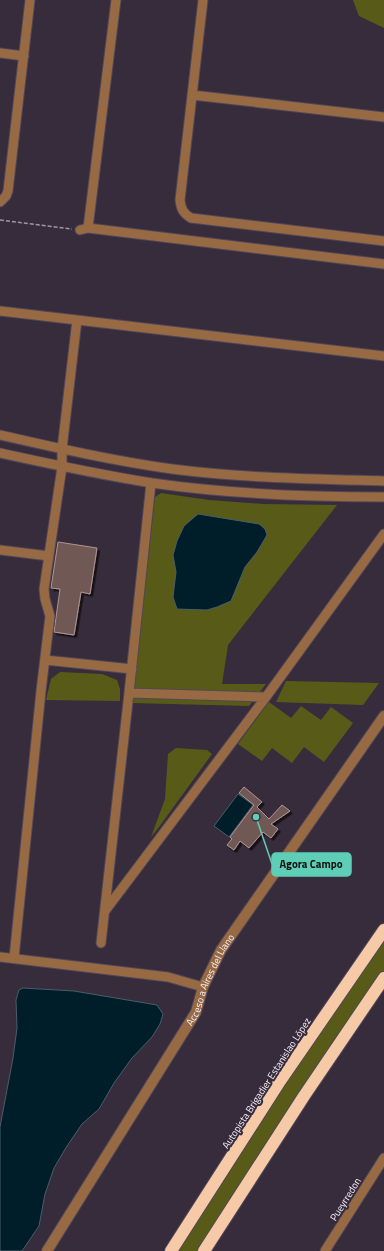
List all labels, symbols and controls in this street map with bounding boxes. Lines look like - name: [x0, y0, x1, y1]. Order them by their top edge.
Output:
- callout: Agora Campo: [272, 853, 351, 876]
- text: Agora Campo: [279, 856, 343, 872]
- street label: Acceso a Aires del Llano: [182, 931, 238, 1029]
- street label: Autopista Brigadier Estanislao López: [218, 1014, 315, 1152]
- street label: Pueyrredon: [326, 1175, 365, 1224]

